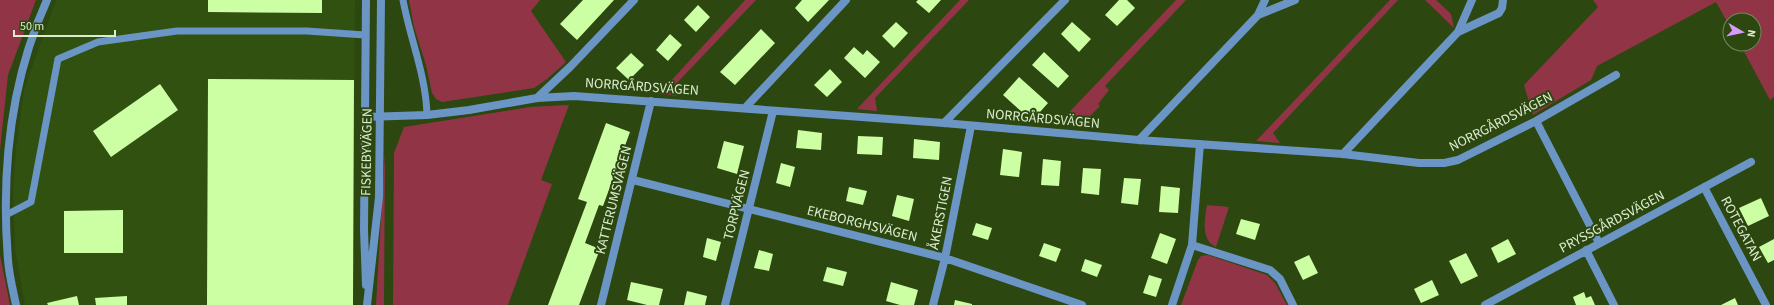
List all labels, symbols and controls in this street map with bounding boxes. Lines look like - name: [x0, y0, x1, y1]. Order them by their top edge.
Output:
- scale bar: [14, 12, 115, 38]
- north arrow: [1722, 12, 1762, 52]
- text: 50 m: [20, 18, 44, 35]
- text: N: [1743, 29, 1759, 38]
- street label: NORRGÅRDSVÄGEN: [584, 73, 700, 101]
- street label: NORRGÅRDSVÄGEN: [1446, 87, 1556, 157]
- street label: NORRGÅRDSVÄGEN: [985, 104, 1101, 134]
- street label: FISKEBYVÄGEN: [356, 108, 378, 196]
- street label: KATTERUMSVÄGEN: [591, 144, 637, 256]
- street label: TORPVÄGEN: [719, 168, 755, 242]
- street label: ÅKERSTIGEN: [924, 175, 958, 251]
- street label: PRYSSGÅRDSVÄGEN: [1556, 186, 1668, 258]
- street label: ROTEGATAN: [1716, 193, 1766, 265]
- street label: EKEBORGHSVÄGEN: [805, 201, 919, 247]

